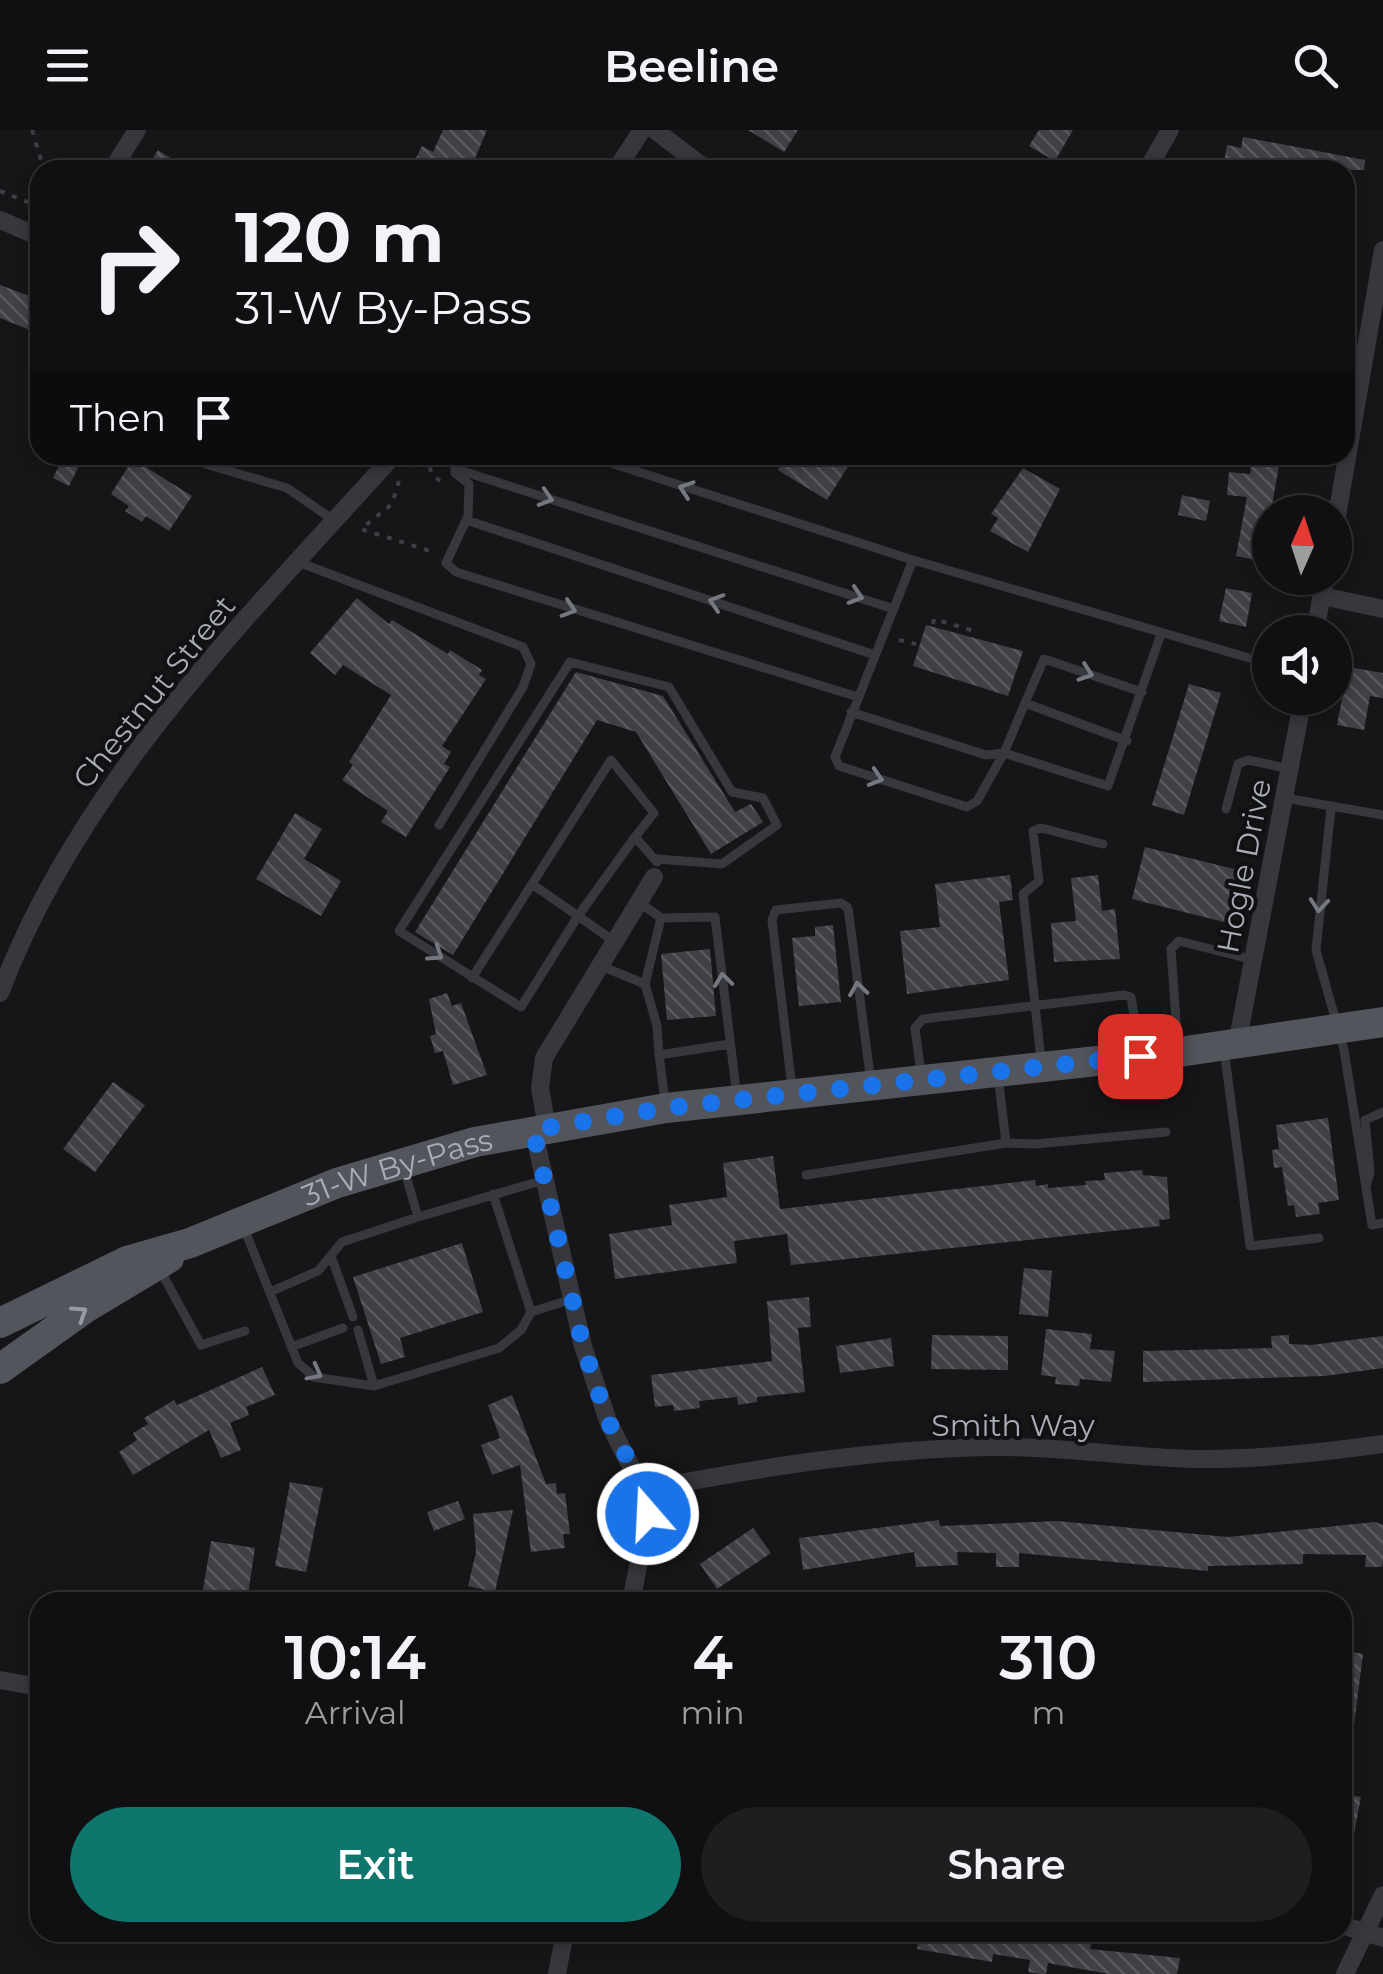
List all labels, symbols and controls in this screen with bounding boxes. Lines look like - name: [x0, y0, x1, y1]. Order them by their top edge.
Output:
- icon: menu: [40, 38, 95, 93]
- text: Beeline: [604, 38, 779, 93]
- icon: search: [1288, 38, 1343, 93]
- text: 120 m: [235, 194, 445, 280]
- icon: right: [70, 200, 200, 330]
- text: 31-W By-Pass: [235, 280, 532, 335]
- icon: arrive: [186, 390, 241, 445]
- text: Then: [70, 394, 166, 441]
- one-way arrow: [679, 480, 696, 500]
- one-way arrow: [537, 486, 554, 507]
- north arrow: [1252, 495, 1352, 595]
- map controls: [1252, 495, 1352, 715]
- one-way arrow: [847, 585, 864, 605]
- street label: Chestnut Street: [65, 588, 243, 796]
- one-way arrow: [708, 594, 725, 614]
- one-way arrow: [560, 598, 577, 618]
- button: sound: [1252, 615, 1352, 715]
- one-way arrow: [1077, 662, 1094, 682]
- one-way arrow: [867, 766, 884, 786]
- street label: Hogle Drive: [1209, 776, 1279, 956]
- one-way arrow: [1309, 897, 1330, 913]
- one-way arrow: [425, 942, 443, 961]
- one-way arrow: [713, 972, 734, 988]
- one-way arrow: [849, 980, 870, 997]
- pin: [1098, 1014, 1183, 1099]
- icon: arrive: [1113, 1029, 1168, 1084]
- street label: 31-W By-Pass: [296, 1121, 495, 1214]
- one-way arrow: [69, 1307, 87, 1326]
- one-way arrow: [304, 1361, 323, 1380]
- street label: Smith Way: [931, 1407, 1095, 1444]
- position arrow: [596, 1462, 700, 1566]
- text: 10:14: [285, 1621, 426, 1694]
- text: 4: [692, 1621, 733, 1694]
- text: 310: [999, 1621, 1097, 1694]
- text: Arrival: [305, 1693, 406, 1732]
- text: min: [681, 1693, 745, 1732]
- text: m: [1031, 1693, 1065, 1732]
- button: Exit: [70, 1807, 681, 1922]
- button: Share: [701, 1807, 1312, 1922]

